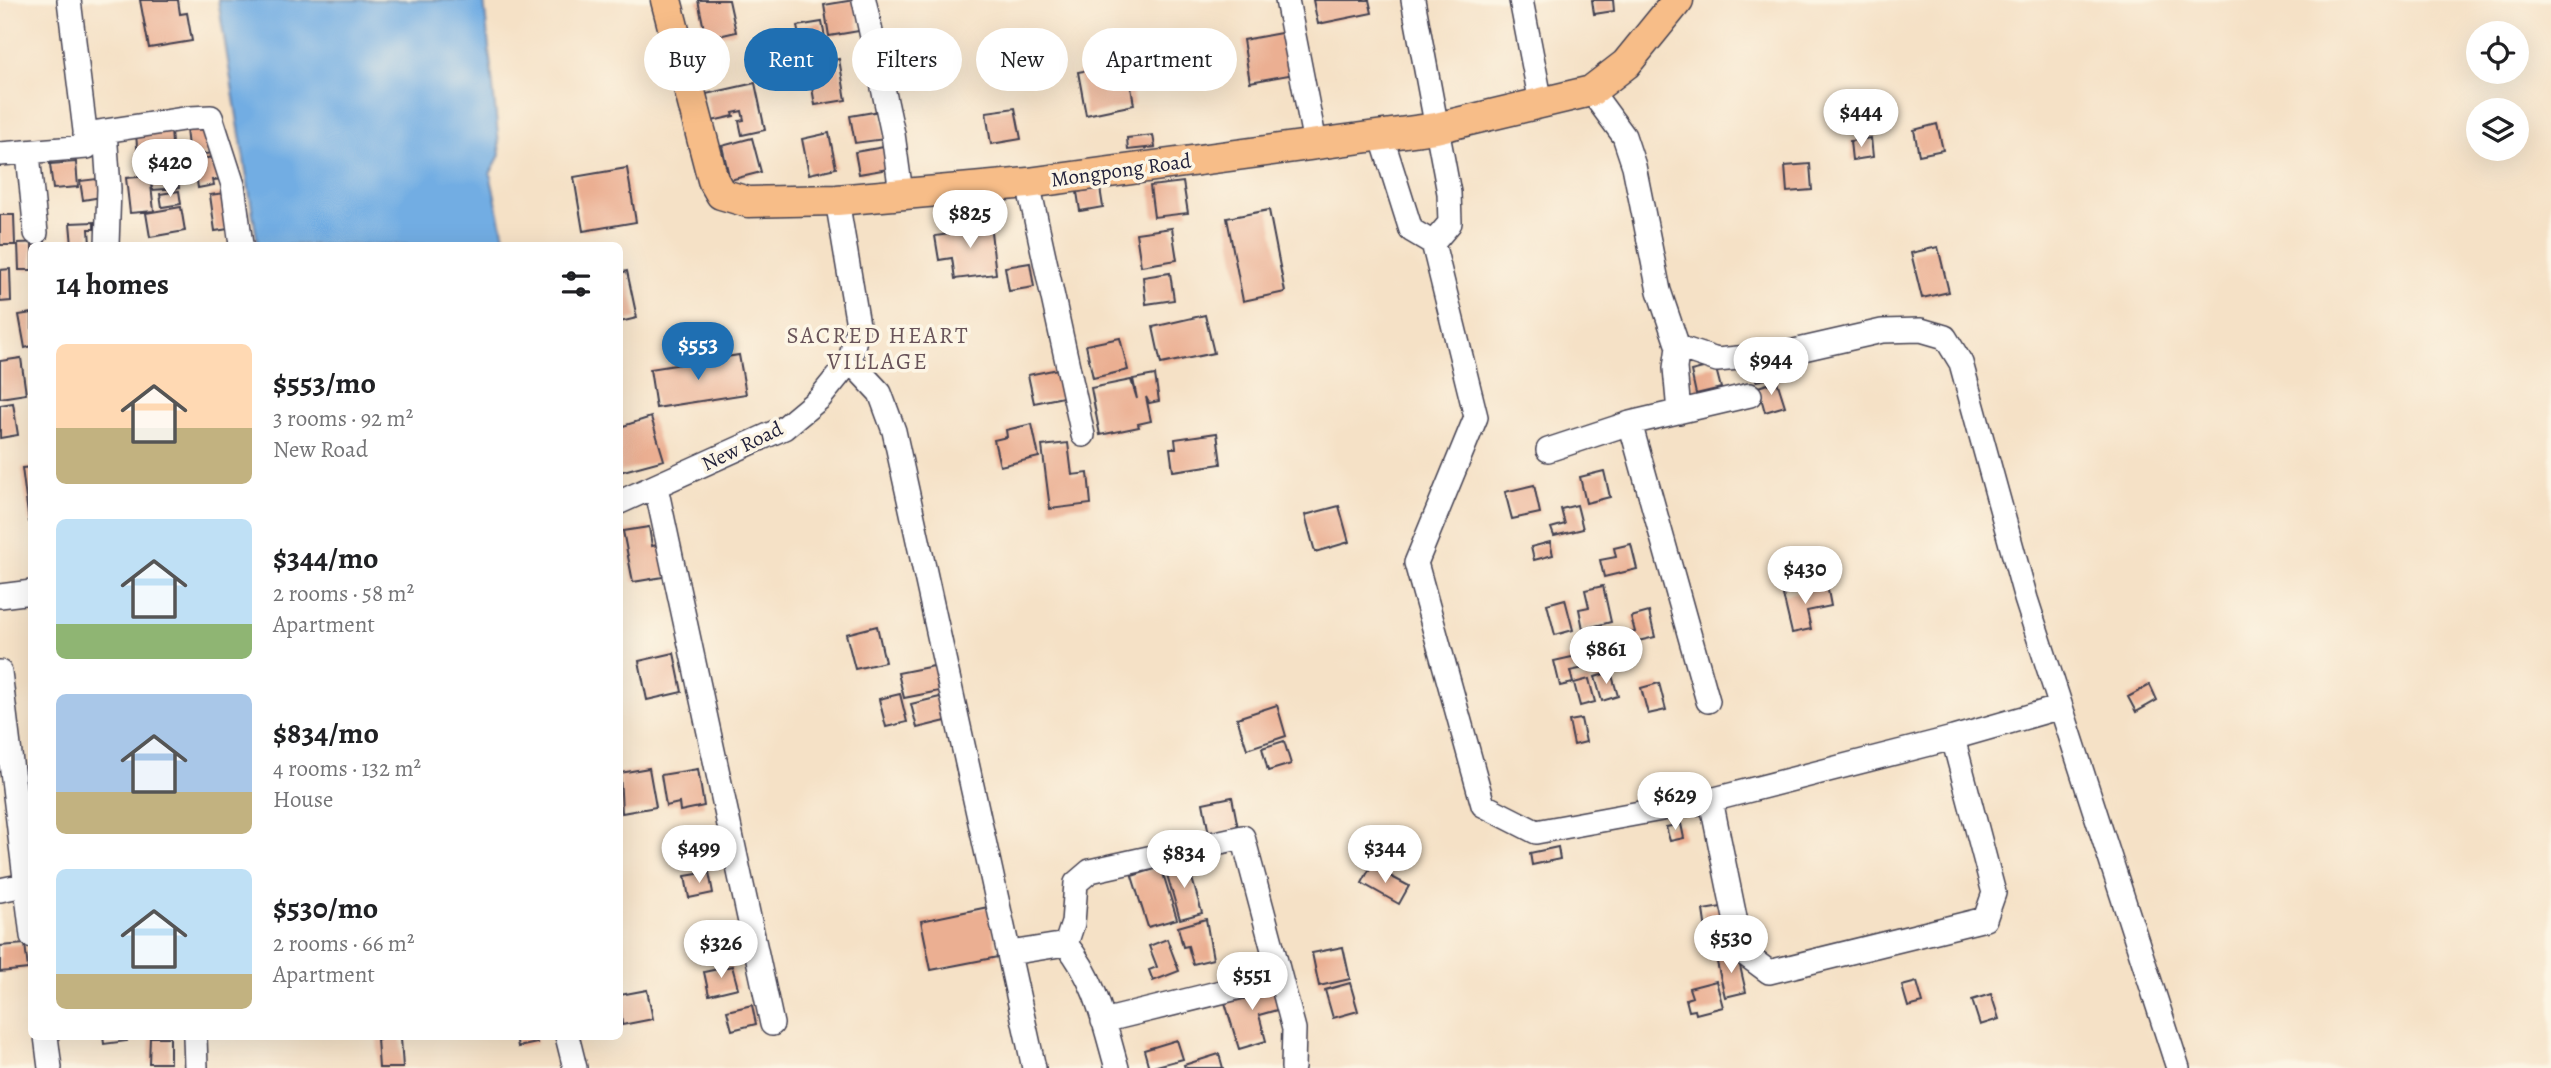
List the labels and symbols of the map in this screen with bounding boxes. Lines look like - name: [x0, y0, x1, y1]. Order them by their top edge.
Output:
- pin: $444: [1820, 90, 1902, 149]
- pin: $420: [129, 140, 211, 199]
- street label: Mongpong Road: [1049, 146, 1194, 194]
- pin: $825: [929, 190, 1011, 250]
- district label: SACRED HEART VILLAGE: [786, 320, 970, 377]
- pin: $553: [657, 322, 739, 382]
- pin: $944: [1730, 338, 1812, 397]
- street label: New Road: [697, 414, 788, 478]
- pin: $430: [1764, 546, 1846, 606]
- pin: $861: [1565, 626, 1647, 686]
- pin: $629: [1634, 772, 1716, 832]
- pin: $499: [658, 826, 740, 885]
- pin: $344: [1344, 826, 1426, 885]
- pin: $834: [1143, 830, 1225, 890]
- pin: $530: [1690, 916, 1772, 975]
- pin: $326: [680, 920, 762, 980]
- pin: $551: [1211, 953, 1293, 1012]

